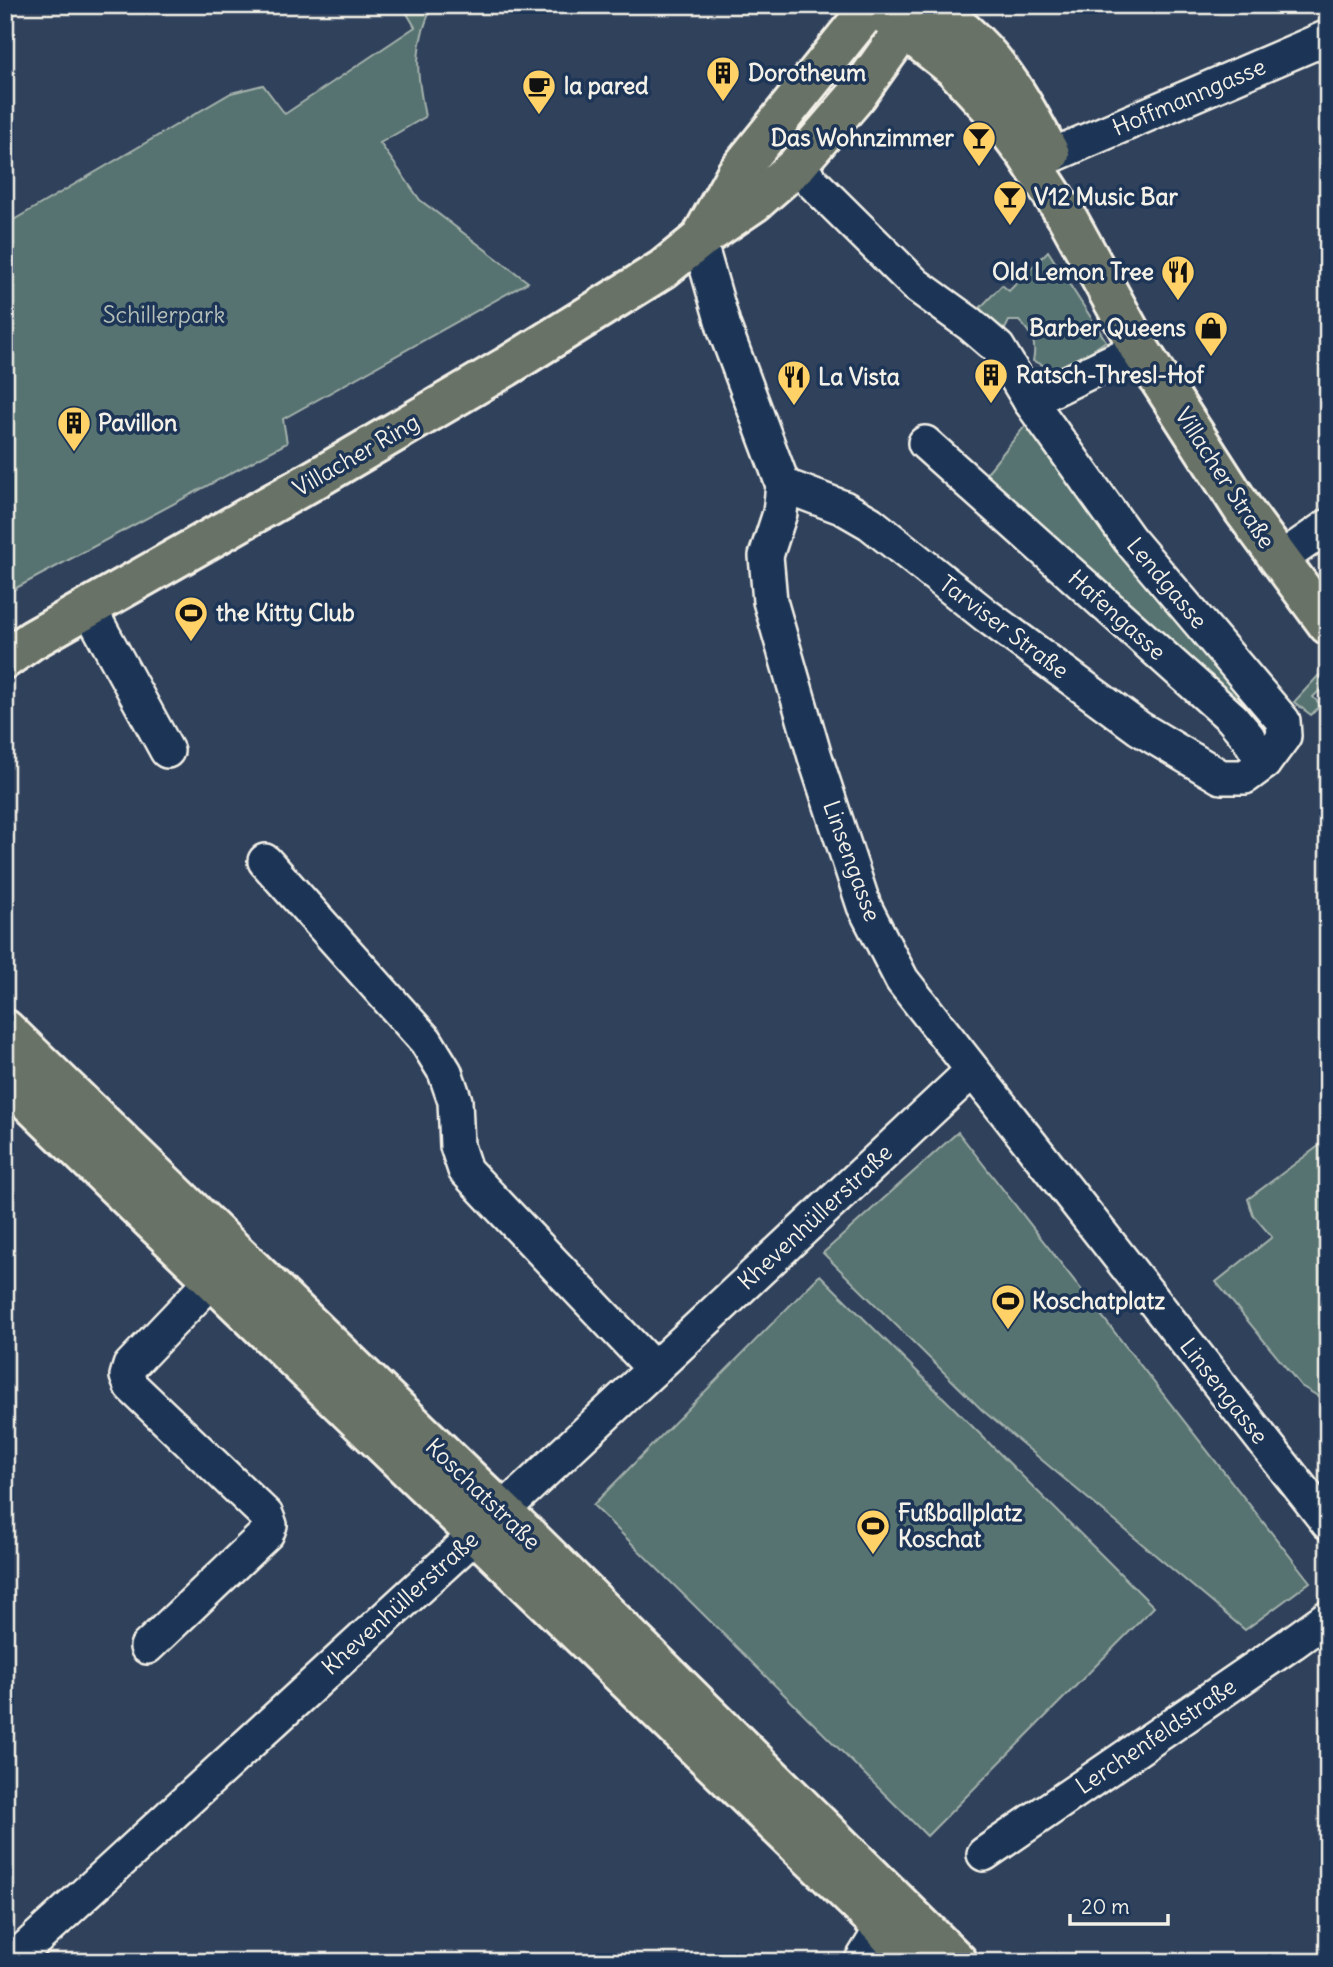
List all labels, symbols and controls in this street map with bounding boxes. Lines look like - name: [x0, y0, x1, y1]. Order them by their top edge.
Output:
- street label: Hoffmanngasse: [1108, 51, 1270, 142]
- building icon: Dorotheum: [704, 54, 742, 103]
- place label: Dorotheum: [748, 58, 866, 87]
- cafe icon: la pared: [520, 67, 558, 116]
- place label: la pared: [564, 71, 649, 100]
- bar icon: Das Wohnzimmer: [960, 119, 998, 168]
- place label: Das Wohnzimmer: [771, 123, 955, 152]
- bar icon: V12 Music Bar: [991, 178, 1029, 227]
- place label: V12 Music Bar: [1034, 182, 1179, 211]
- restaurant icon: Old Lemon Tree: [1159, 253, 1197, 302]
- place label: Old Lemon Tree: [992, 257, 1154, 286]
- park label: Schillerpark: [103, 300, 225, 329]
- shop icon: Barber Queens: [1192, 309, 1230, 358]
- place label: Barber Queens: [1029, 313, 1186, 342]
- building icon: Ratsch-Thresl-Hof: [972, 356, 1010, 405]
- restaurant icon: La Vista: [775, 358, 813, 407]
- place label: Ratsch-Thresl-Hof: [1016, 360, 1205, 389]
- place label: La Vista: [818, 362, 900, 391]
- street label: Villacher Straße: [1169, 402, 1282, 554]
- building icon: Pavillon: [55, 404, 93, 453]
- street label: Villacher Ring: [287, 407, 424, 502]
- place label: Pavillon: [98, 408, 177, 437]
- street label: Lendgasse: [1121, 531, 1214, 634]
- street label: Hafengasse: [1062, 563, 1172, 666]
- street label: Tarviser Straße: [934, 569, 1075, 685]
- sports icon: the Kitty Club: [172, 594, 210, 643]
- place label: the Kitty Club: [216, 598, 355, 627]
- street label: Linsengasse: [817, 796, 888, 925]
- street label: Khevenhüllerstraße: [731, 1138, 898, 1296]
- sports icon: Koschatplatz: [989, 1282, 1027, 1331]
- place label: Koschatplatz: [1032, 1286, 1165, 1315]
- street label: Linsengasse: [1174, 1332, 1275, 1449]
- street label: Koschatstraße: [420, 1432, 547, 1556]
- place label: Fußballplatz Koschat: [898, 1498, 1022, 1553]
- sports icon: Fußballplatz Koschat: [854, 1507, 892, 1556]
- street label: Khevenhüllerstraße: [315, 1525, 484, 1681]
- street label: Lerchenfeldstraße: [1070, 1671, 1241, 1800]
- scale bar: [1070, 1883, 1168, 1927]
- text: 20 m: [1081, 1893, 1130, 1920]

